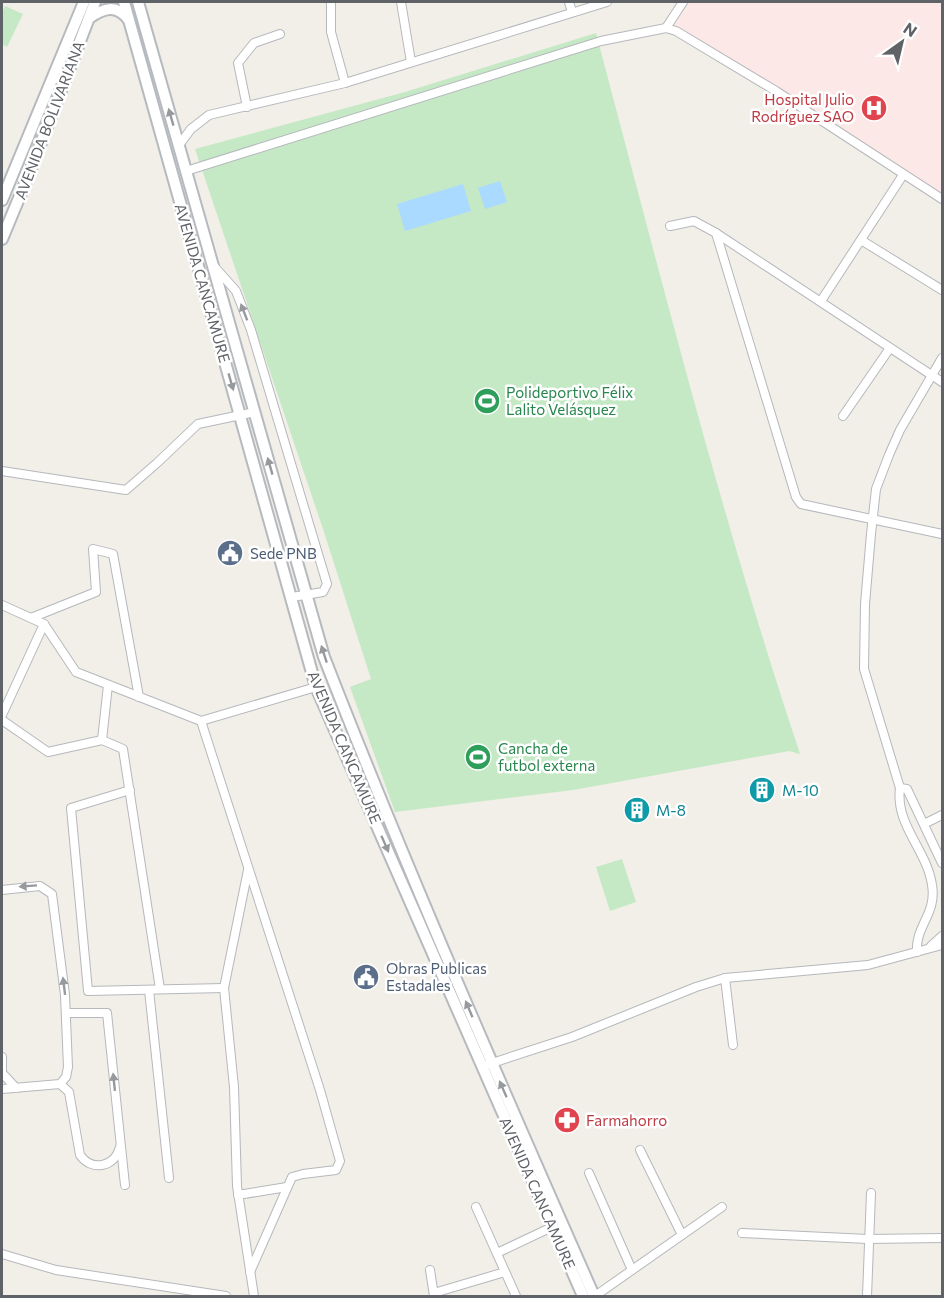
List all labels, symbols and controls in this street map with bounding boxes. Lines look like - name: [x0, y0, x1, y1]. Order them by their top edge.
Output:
- north arrow: [872, 12, 932, 72]
- text: N: [900, 18, 921, 40]
- street label: AVENIDA BOLIVARIANA: [10, 38, 88, 202]
- place label: Hospital Julio Rodríguez SAO: [751, 90, 854, 125]
- hospital icon: Hospital Julio Rodríguez SAO: [859, 93, 889, 123]
- one-way arrow: [166, 108, 175, 126]
- street label: AVENIDA CANCAMURE: [172, 201, 234, 365]
- one-way arrow: [238, 303, 248, 321]
- one-way arrow: [226, 373, 236, 391]
- place label: Polideportivo Félix Lalito Velásquez: [506, 383, 633, 418]
- sports icon: Polideportivo Félix Lalito Velásquez: [472, 386, 502, 416]
- one-way arrow: [265, 457, 274, 475]
- public building icon: Sede PNB: [215, 538, 245, 568]
- place label: Sede PNB: [250, 544, 317, 562]
- one-way arrow: [319, 645, 328, 663]
- street label: AVENIDA CANCAMURE: [305, 668, 385, 826]
- place label: Cancha de futbol externa: [498, 739, 595, 774]
- sports icon: Cancha de futbol externa: [463, 742, 493, 772]
- building icon: M-10: [747, 775, 777, 805]
- place label: M-10: [782, 781, 819, 799]
- building icon: M-8: [622, 795, 652, 825]
- place label: M-8: [656, 801, 686, 819]
- one-way arrow: [380, 836, 390, 854]
- one-way arrow: [19, 882, 38, 891]
- place label: Obras Publicas Estadales: [386, 959, 487, 994]
- public building icon: Obras Publicas Estadales: [351, 962, 381, 992]
- one-way arrow: [60, 977, 69, 996]
- one-way arrow: [464, 1000, 474, 1018]
- one-way arrow: [109, 1072, 119, 1091]
- one-way arrow: [498, 1080, 508, 1098]
- pharmacy icon: Farmahorro: [552, 1105, 582, 1135]
- place label: Farmahorro: [586, 1111, 667, 1129]
- street label: AVENIDA CANCAMURE: [496, 1114, 580, 1272]

